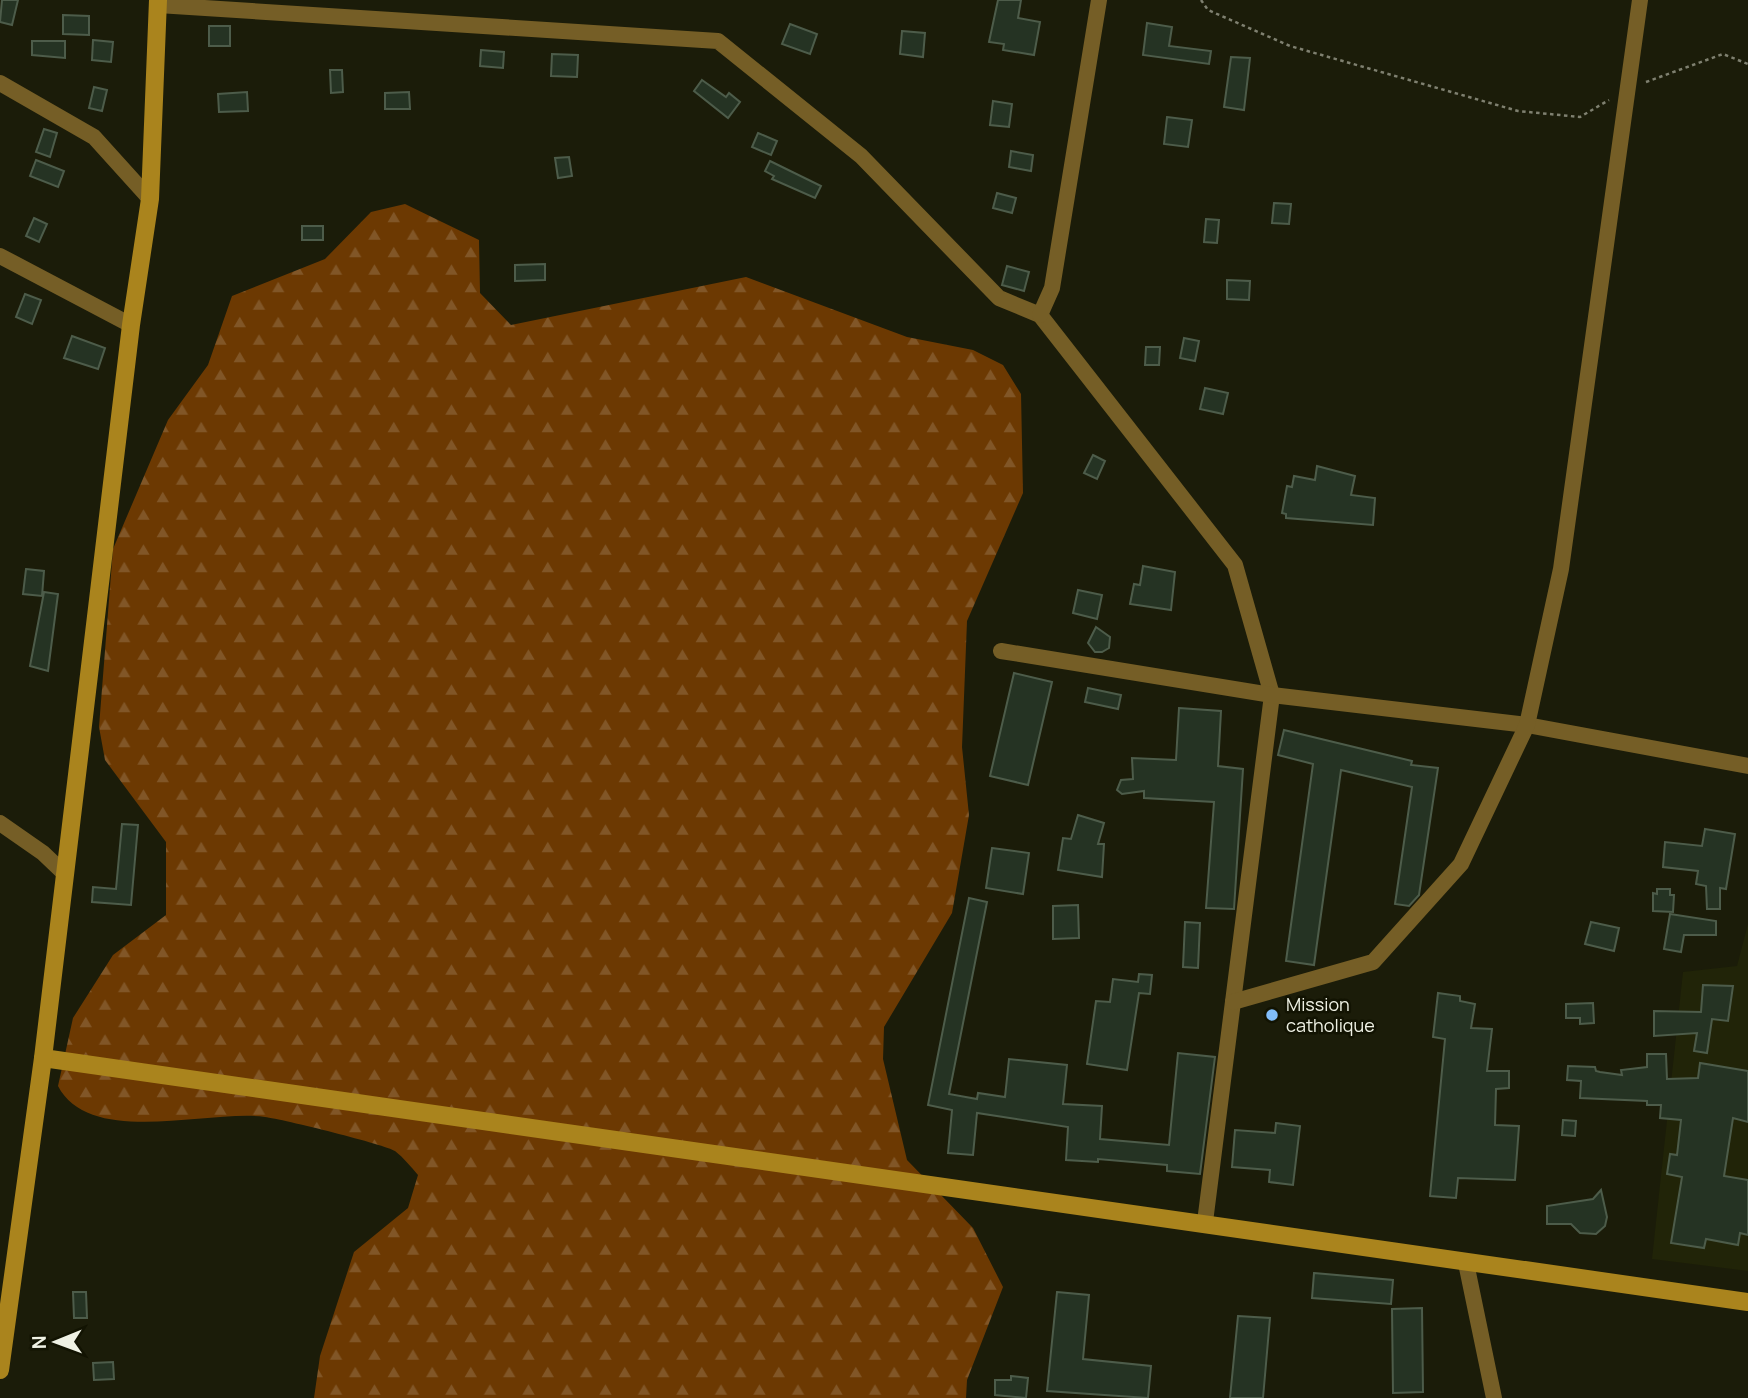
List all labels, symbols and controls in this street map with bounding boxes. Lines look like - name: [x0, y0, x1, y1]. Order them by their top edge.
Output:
- place label: Mission catholique: [1286, 992, 1375, 1037]
- marker: Mission catholique: [1264, 1007, 1280, 1023]
- north arrow: [21, 1307, 91, 1377]
- text: N: [26, 1335, 52, 1349]

